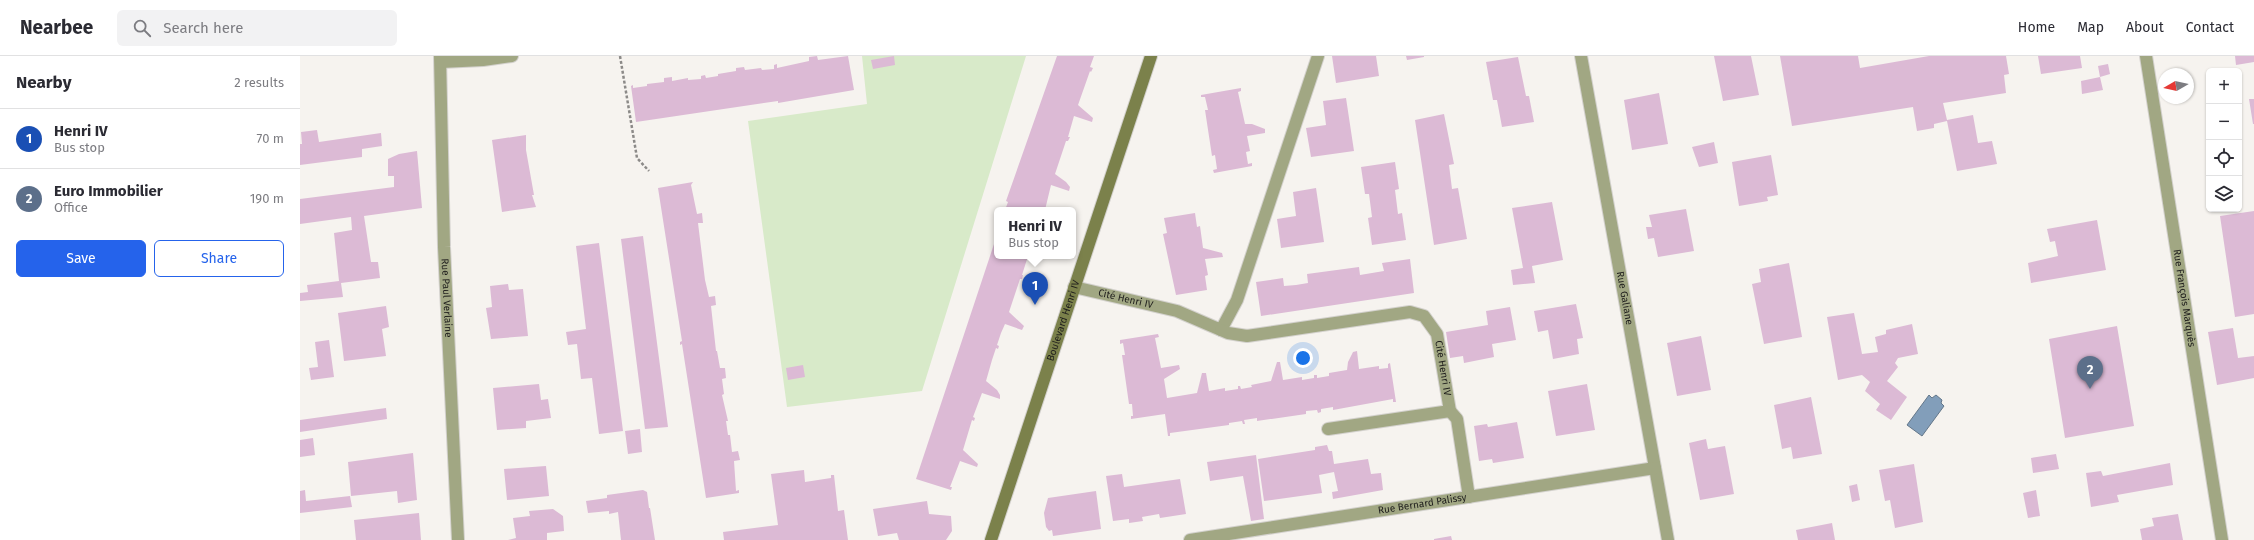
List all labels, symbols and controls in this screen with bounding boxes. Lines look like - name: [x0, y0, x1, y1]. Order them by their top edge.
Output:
- search box: [117, 10, 397, 46]
- text: Nearbee: [20, 16, 93, 39]
- icon: search: [131, 17, 153, 39]
- text: Search here: [163, 19, 243, 37]
- text: Home: [2018, 19, 2055, 36]
- text: Map: [2077, 19, 2104, 36]
- text: About: [2126, 19, 2164, 36]
- text: Contact: [2186, 19, 2234, 36]
- north arrow: [2158, 68, 2194, 104]
- map controls: [2206, 68, 2242, 212]
- button: +: [2206, 68, 2242, 104]
- text: Nearby: [16, 72, 71, 93]
- text: 2 results: [234, 75, 284, 90]
- button: −: [2206, 104, 2242, 140]
- text: Henri IV: [54, 122, 108, 140]
- text: 1: [26, 131, 32, 146]
- text: 70 m: [257, 131, 284, 146]
- text: Bus stop: [54, 140, 105, 155]
- button: locate: [2206, 140, 2242, 176]
- button: layers: [2206, 176, 2242, 212]
- text: Euro Immobilier: [54, 182, 163, 200]
- text: 2: [26, 191, 32, 206]
- text: 190 m: [250, 191, 284, 206]
- text: Office: [54, 200, 88, 215]
- popup: [994, 207, 1076, 259]
- text: Henri IV: [1008, 217, 1062, 235]
- text: Bus stop: [1008, 235, 1059, 250]
- button: Save: [16, 240, 146, 277]
- button: Share: [154, 240, 284, 277]
- street label: Rue François Marquès: [2170, 248, 2198, 348]
- street label: Rue Paul Verlaine: [439, 258, 454, 338]
- street label: Rue Galiane: [1614, 270, 1635, 326]
- pin: 1: [1022, 272, 1048, 305]
- street label: Boulevard Henri IV: [1045, 278, 1083, 363]
- street label: Cité Henri IV: [1097, 287, 1155, 311]
- street label: Cité Henri IV: [1432, 340, 1453, 397]
- your location: [1293, 348, 1313, 368]
- pin: 2: [2077, 356, 2103, 389]
- street label: Rue Bernard Palissy: [1377, 491, 1467, 517]

